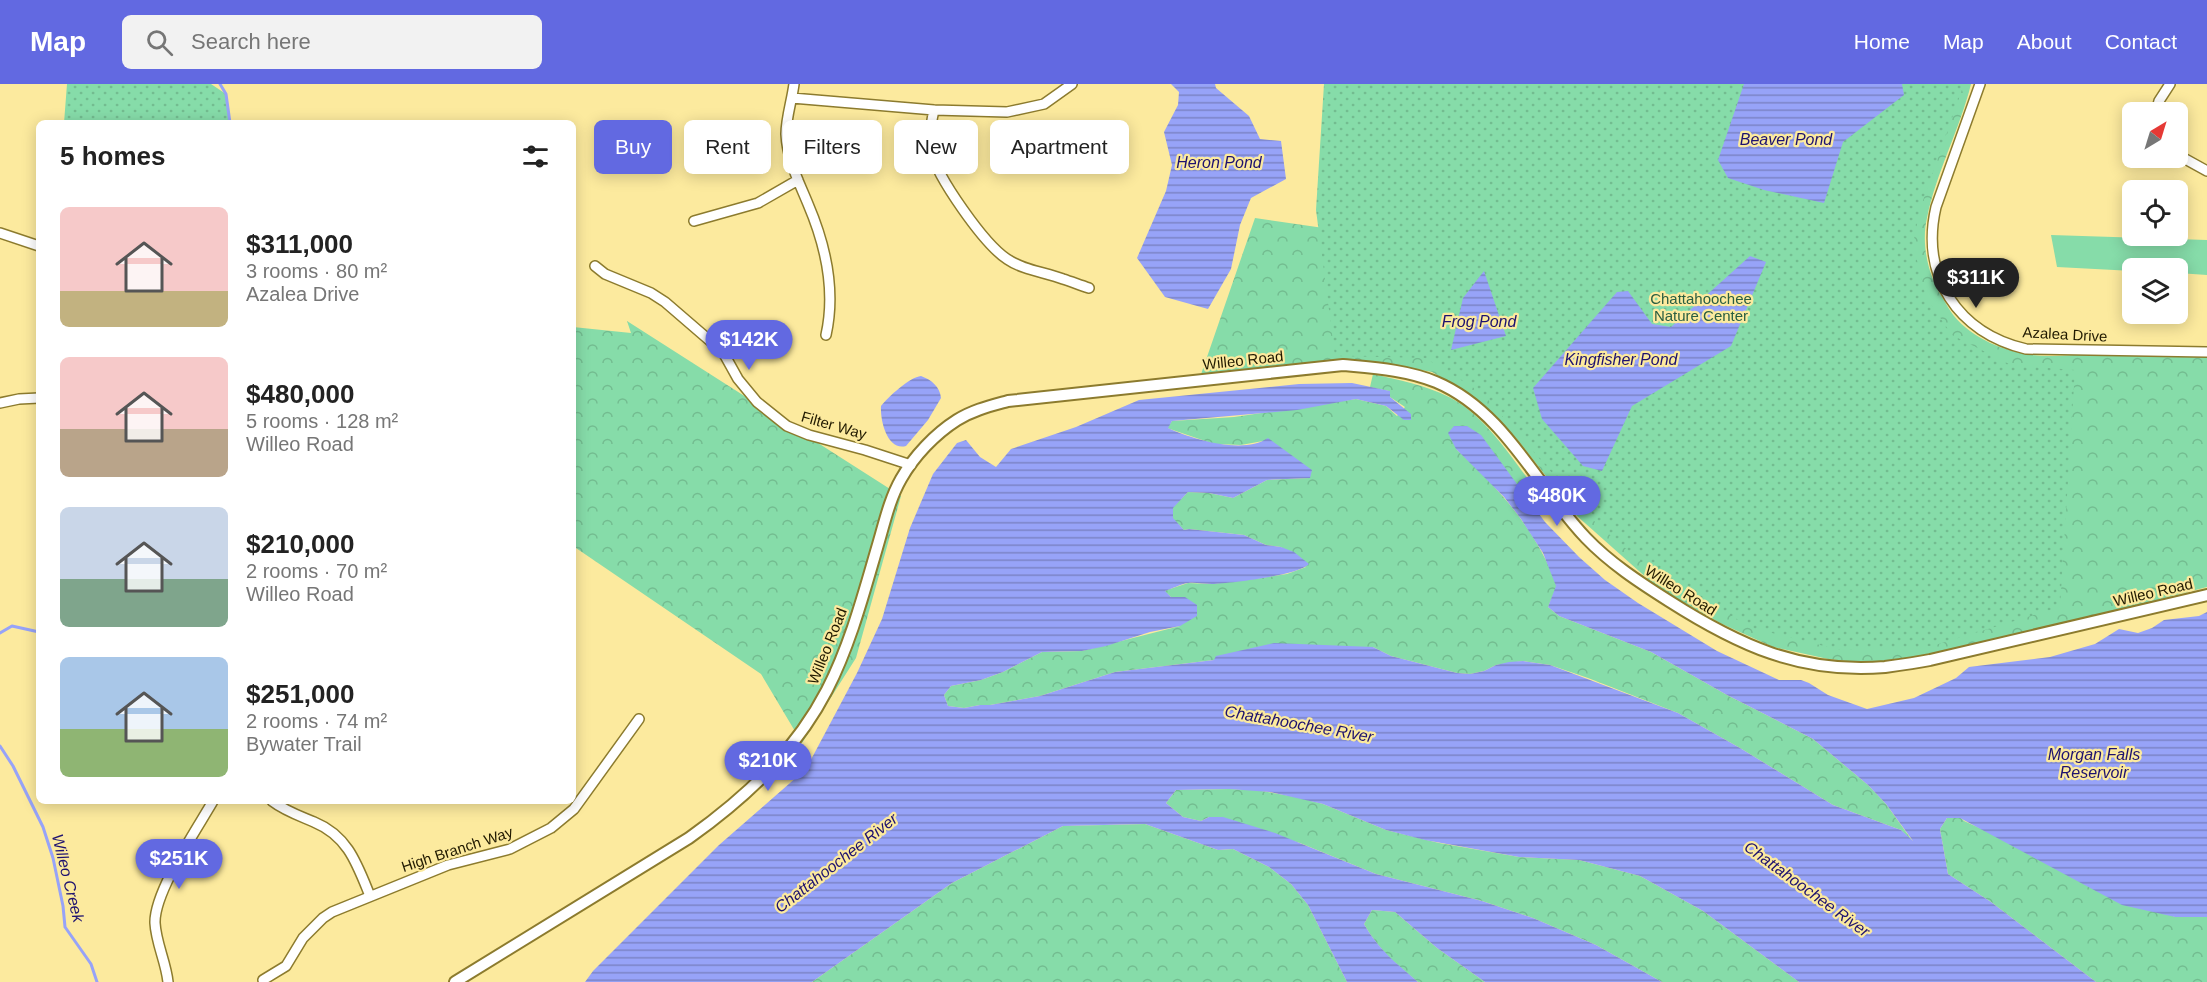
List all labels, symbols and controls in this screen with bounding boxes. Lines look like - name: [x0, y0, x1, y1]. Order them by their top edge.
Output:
- search box: [122, 15, 542, 69]
- text: Map: [30, 26, 86, 57]
- icon: search: [143, 26, 176, 59]
- text: Search here: [191, 29, 311, 54]
- text: Home: [1854, 30, 1910, 53]
- text: Map: [1943, 30, 1984, 53]
- text: About: [2017, 30, 2072, 53]
- text: Contact: [2105, 30, 2177, 53]
- north arrow: [2122, 102, 2188, 168]
- map controls: [2122, 102, 2188, 324]
- chip: Buy: [594, 120, 672, 174]
- chip: Rent: [684, 120, 771, 174]
- chip: Filters: [783, 120, 882, 174]
- chip: New: [894, 120, 978, 174]
- chip: Apartment: [990, 120, 1129, 174]
- water label: Beaver Pond: [1740, 131, 1833, 148]
- icon: filters: [519, 140, 552, 173]
- text: 5 homes: [60, 141, 166, 171]
- water label: Heron Pond: [1176, 154, 1263, 171]
- button: locate: [2122, 180, 2188, 246]
- text: $311,000: [246, 229, 353, 259]
- icon: home: [108, 231, 180, 303]
- pin: $311K: [1934, 258, 2018, 309]
- button: layers: [2122, 258, 2188, 324]
- text: 3 rooms · 80 m²: [246, 260, 387, 282]
- text: $311K: [1947, 266, 2005, 288]
- text: Azalea Drive: [246, 283, 359, 305]
- park label: Chattahoochee Nature Center: [1650, 290, 1752, 324]
- water label: Frog Pond: [1442, 313, 1517, 330]
- pin: $142K: [707, 320, 791, 371]
- street label: Azalea Drive: [2022, 323, 2108, 345]
- text: $142K: [720, 328, 778, 350]
- street label: Willeo Road: [1202, 347, 1284, 373]
- water label: Kingfisher Pond: [1565, 351, 1679, 368]
- text: $480,000: [246, 379, 354, 409]
- icon: home: [108, 381, 180, 453]
- street label: Filter Way: [799, 408, 869, 443]
- text: 5 rooms · 128 m²: [246, 410, 398, 432]
- text: Willeo Road: [246, 433, 354, 455]
- pin: $480K: [1515, 476, 1599, 527]
- text: $480K: [1528, 484, 1586, 506]
- text: $210,000: [246, 529, 354, 559]
- icon: home: [108, 531, 180, 603]
- text: 2 rooms · 70 m²: [246, 560, 387, 582]
- street label: Willeo Road: [1642, 561, 1720, 619]
- street label: Willeo Road: [2112, 575, 2194, 609]
- text: Willeo Road: [246, 583, 354, 605]
- street label: Willeo Road: [804, 605, 850, 687]
- text: $251,000: [246, 679, 354, 709]
- icon: home: [108, 681, 180, 753]
- water label: Chattahoochee River: [1224, 703, 1375, 746]
- text: 2 rooms · 74 m²: [246, 710, 387, 732]
- text: Bywater Trail: [246, 733, 362, 755]
- pin: $210K: [726, 741, 810, 792]
- water label: Morgan Falls Reservoir: [2048, 746, 2140, 781]
- text: $210K: [739, 749, 797, 771]
- water label: Chattahoochee River: [772, 810, 901, 916]
- street label: High Branch Way: [399, 823, 515, 875]
- water label: Willeo Creek: [49, 832, 87, 925]
- water label: Chattahoochee River: [1741, 838, 1873, 940]
- pin: $251K: [137, 839, 221, 890]
- text: $251K: [150, 847, 208, 869]

